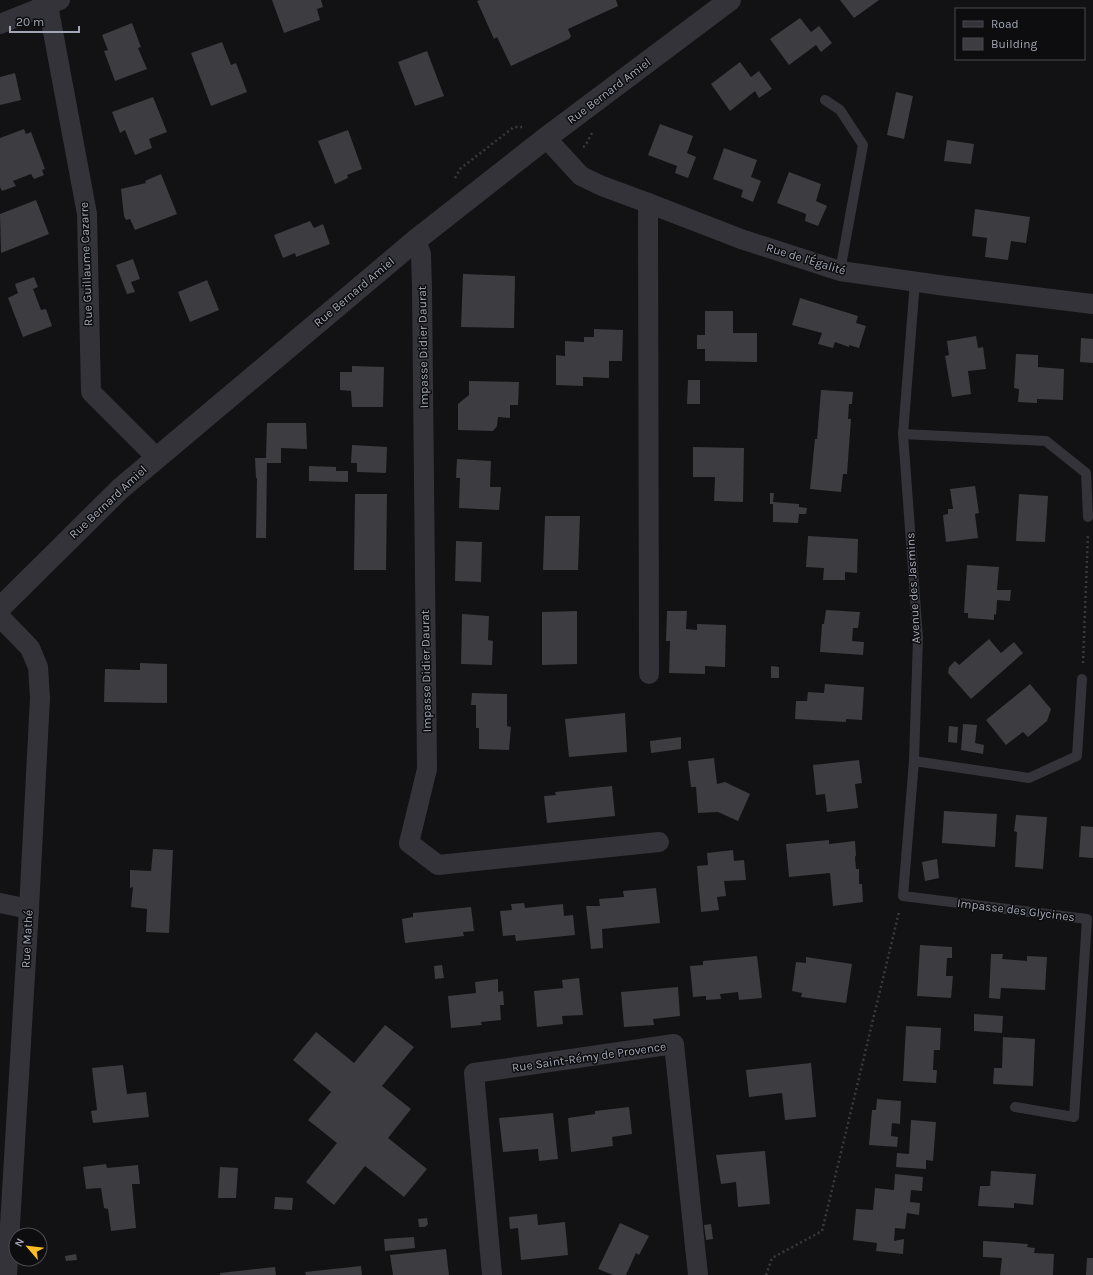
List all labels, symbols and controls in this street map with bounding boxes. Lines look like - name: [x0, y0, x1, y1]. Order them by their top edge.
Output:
- scale bar: [10, 8, 79, 34]
- legend: [955, 8, 1085, 60]
- text: 20 m: [16, 15, 44, 29]
- text: Road: [991, 17, 1019, 31]
- text: Building: [991, 37, 1038, 51]
- street label: Rue Bernard Amiel: [564, 55, 654, 127]
- street label: Rue Guillaume Cazarre: [77, 202, 95, 326]
- street label: Rue de l'Égalité: [765, 239, 848, 278]
- street label: Rue Bernard Amiel: [311, 254, 397, 330]
- street label: Impasse Didier Daurat: [415, 285, 431, 408]
- street label: Rue Bernard Amiel: [66, 462, 150, 542]
- street label: Avenue des Jasmins: [903, 532, 923, 644]
- street label: Impasse Didier Daurat: [418, 609, 434, 732]
- street label: Impasse des Glycines: [956, 896, 1076, 924]
- street label: Rue Mathé: [18, 910, 36, 968]
- street label: Rue Saint-Rémy de Provence: [511, 1039, 667, 1075]
- north arrow: [8, 1227, 48, 1267]
- text: N: [12, 1236, 27, 1249]

